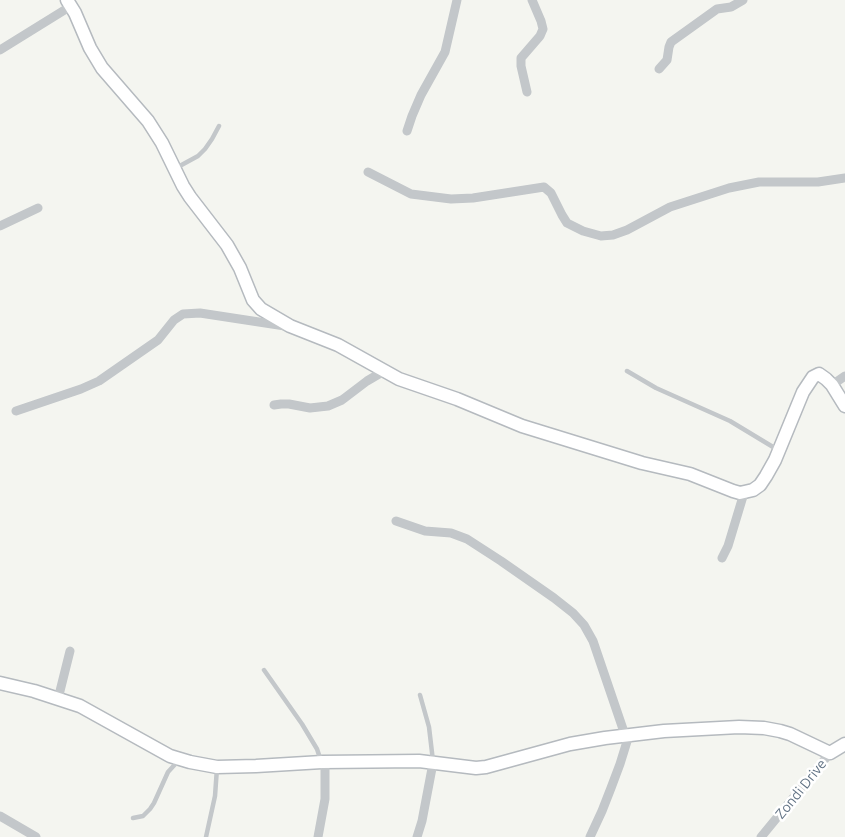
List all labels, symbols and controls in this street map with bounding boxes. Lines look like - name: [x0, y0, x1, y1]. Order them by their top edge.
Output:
- street label: Zondi Drive: [772, 756, 830, 822]

